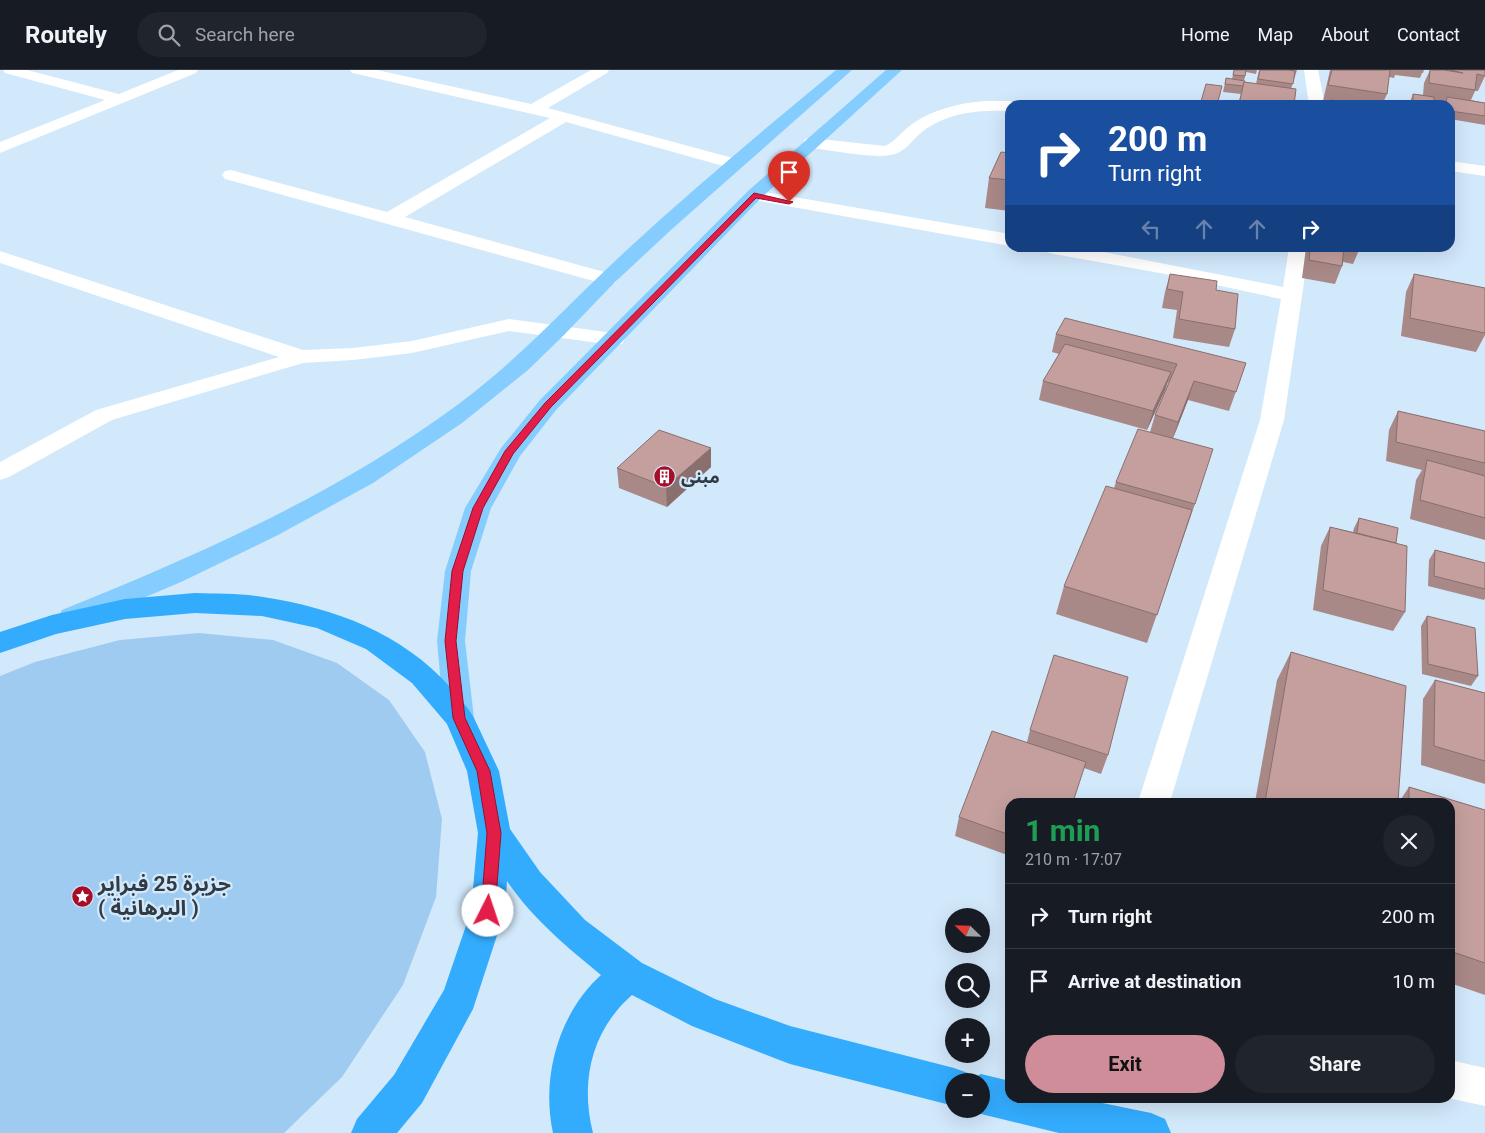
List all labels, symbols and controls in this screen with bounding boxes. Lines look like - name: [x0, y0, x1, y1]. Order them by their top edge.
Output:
- search box: [137, 12, 487, 57]
- text: Routely: [25, 21, 107, 49]
- icon: search: [155, 21, 183, 49]
- text: Search here: [195, 23, 295, 46]
- text: Home: [1181, 24, 1230, 45]
- text: Map: [1258, 24, 1293, 45]
- text: About: [1321, 24, 1369, 45]
- text: Contact: [1397, 24, 1460, 45]
- text: 200 m: [1108, 119, 1207, 160]
- icon: right: [1025, 120, 1090, 185]
- pin: [768, 151, 810, 202]
- icon: arrive: [775, 158, 803, 186]
- text: Turn right: [1108, 161, 1202, 186]
- icon: left: [1137, 215, 1165, 243]
- icon: ahead: [1190, 215, 1218, 243]
- icon: ahead: [1243, 215, 1271, 243]
- icon: right: [1296, 215, 1324, 243]
- building icon: مبنى: [653, 465, 677, 489]
- place label: مبنى: [681, 466, 720, 487]
- text: 1 min: [1025, 813, 1100, 848]
- button: close: [1383, 815, 1435, 867]
- text: 210 m · 17:07: [1025, 850, 1122, 869]
- place label: جزيرة 25 فبراير ( البرهانية ): [97, 872, 231, 920]
- place icon: جزيرة 25 فبراير ( البرهانية ): [70, 884, 94, 908]
- position arrow: [461, 884, 513, 936]
- icon: right: [1025, 902, 1053, 930]
- text: Turn right: [1068, 905, 1152, 928]
- text: 200 m: [1382, 905, 1435, 928]
- north arrow: [945, 908, 990, 952]
- map controls: [945, 908, 990, 1118]
- button: search: [945, 963, 990, 1008]
- icon: arrive: [1025, 967, 1053, 995]
- text: Arrive at destination: [1068, 970, 1241, 993]
- text: 10 m: [1392, 970, 1435, 993]
- button: +: [945, 1018, 990, 1063]
- button: Exit: [1025, 1035, 1225, 1093]
- button: Share: [1235, 1035, 1435, 1093]
- button: −: [945, 1073, 990, 1118]

